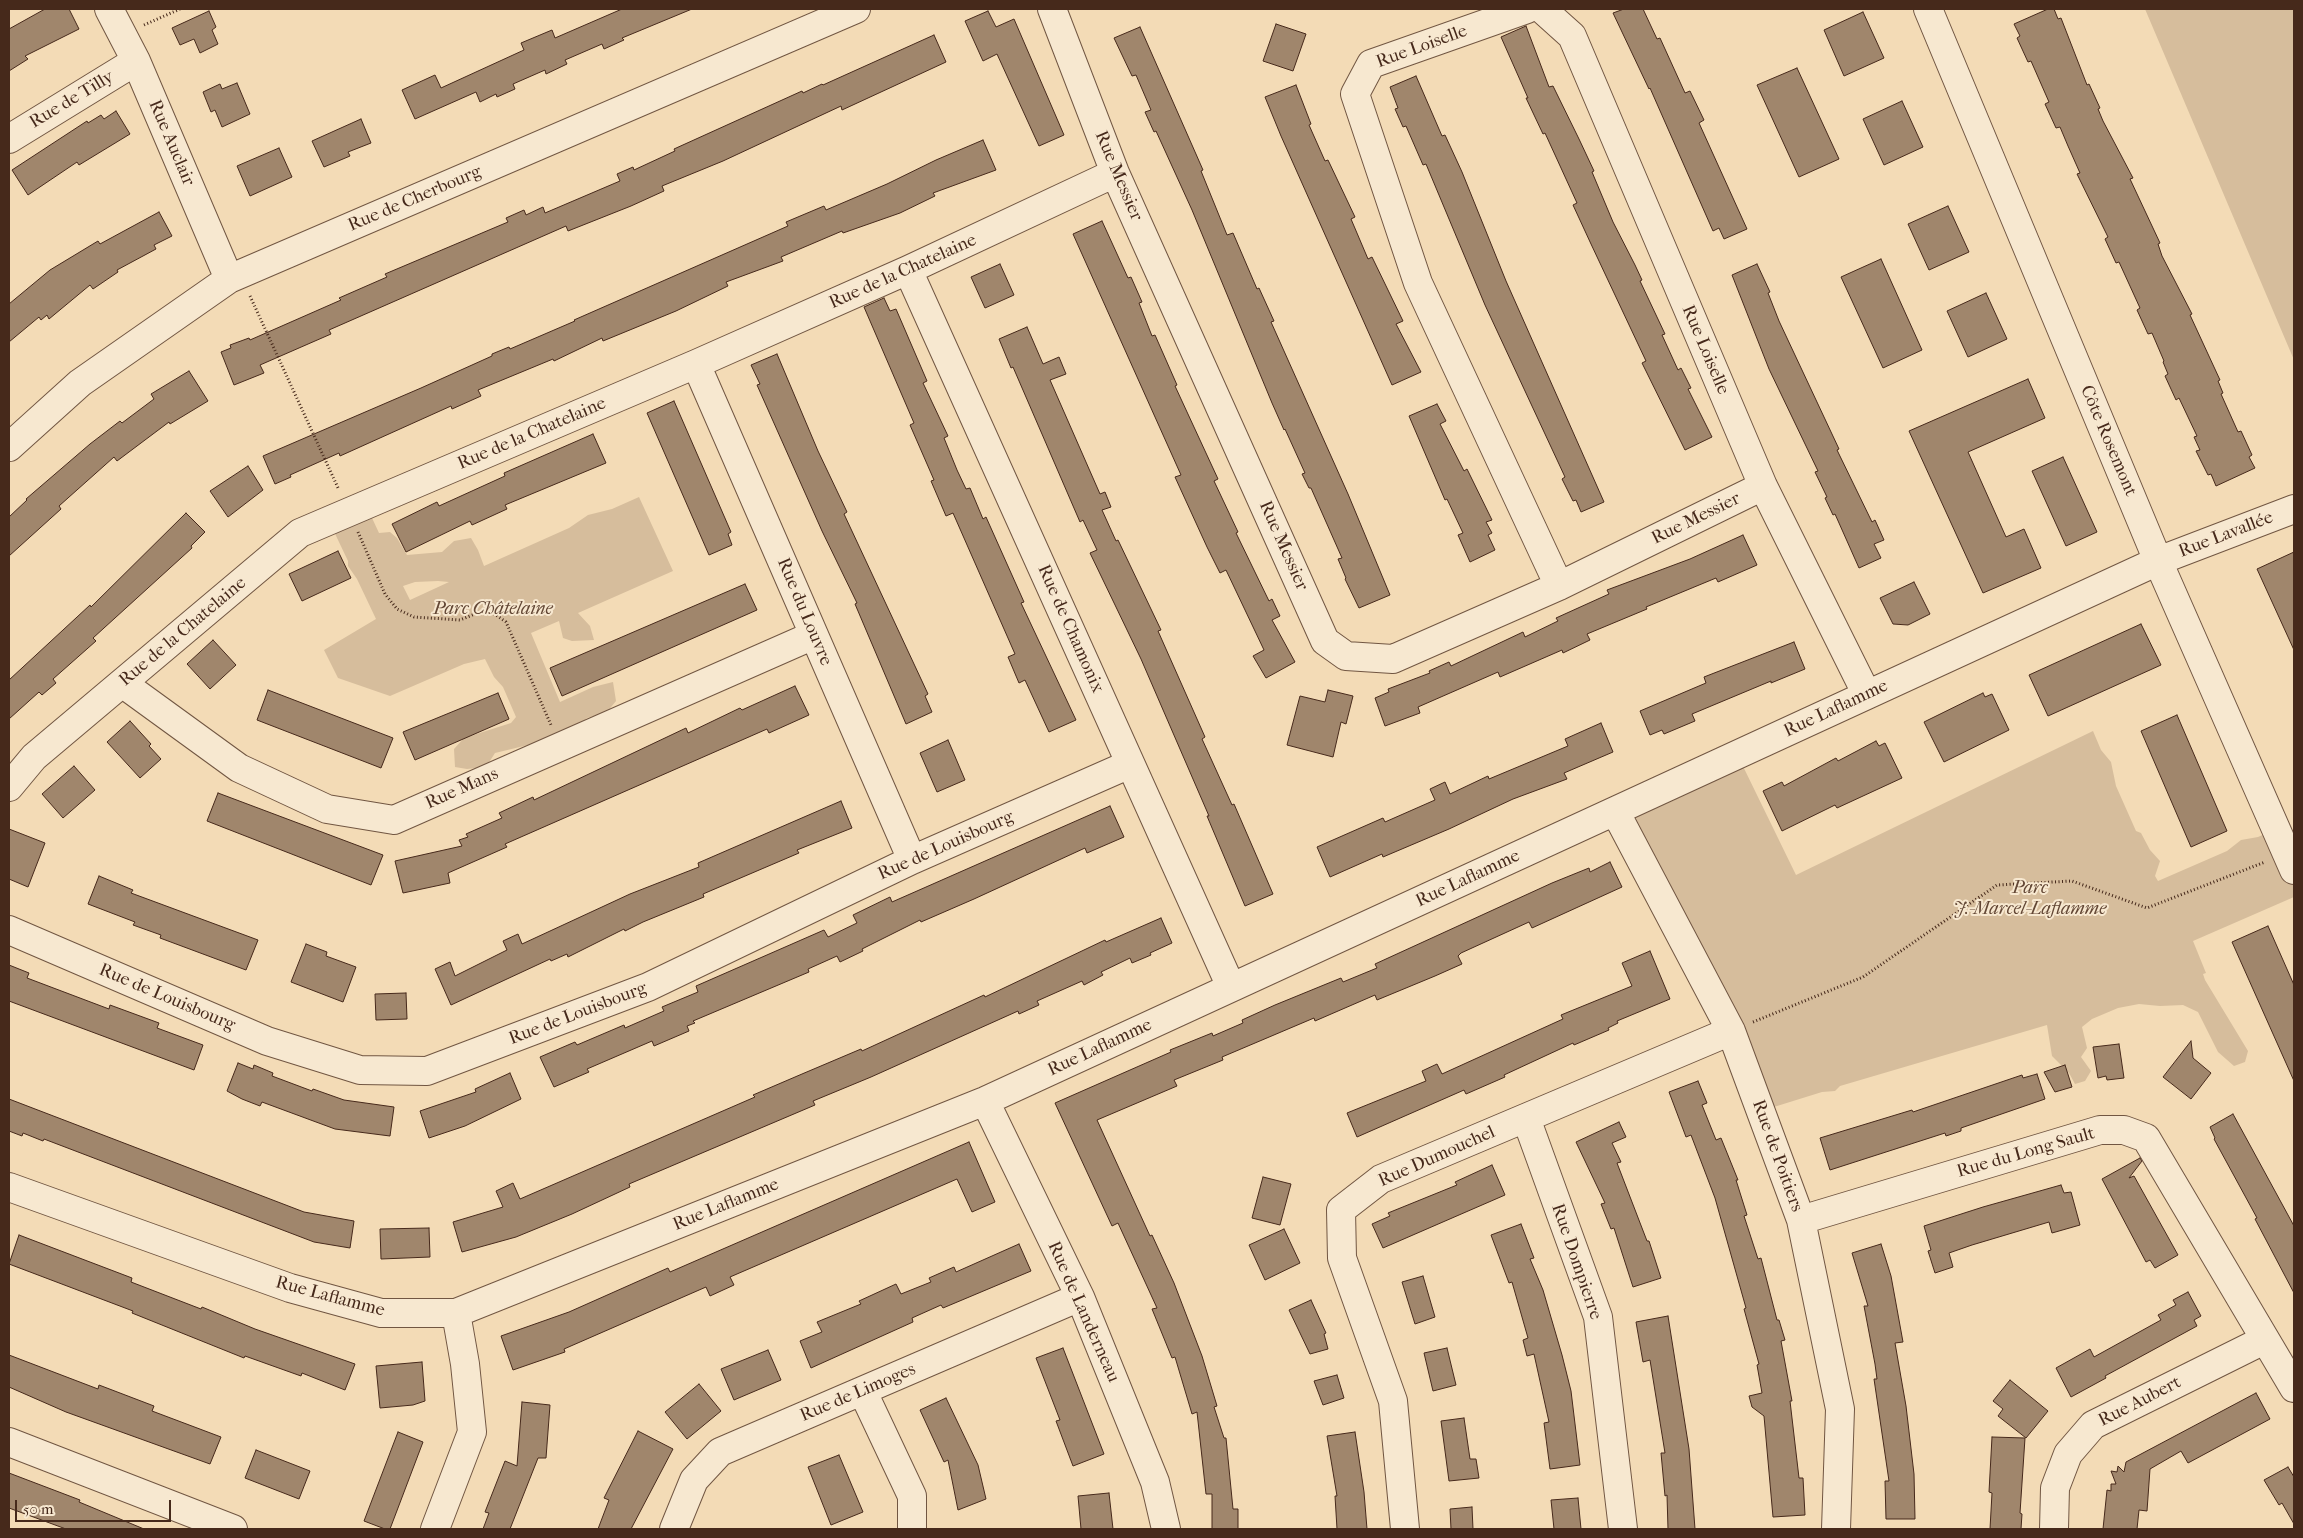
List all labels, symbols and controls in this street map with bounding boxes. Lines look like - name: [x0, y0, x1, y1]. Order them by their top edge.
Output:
- street label: Rue Loiselle: [1374, 21, 1470, 73]
- street label: Rue de Tilly: [26, 66, 118, 134]
- street label: Rue Auclair: [143, 97, 199, 189]
- street label: Rue Messier: [1089, 128, 1147, 224]
- street label: Rue de Cherbourg: [345, 161, 485, 237]
- street label: Rue de la Chatelaine: [826, 230, 980, 314]
- street label: Rue Loiselle: [1676, 302, 1734, 398]
- street label: Côte Rosemont: [2075, 382, 2141, 500]
- street label: Rue de la Chatelaine: [455, 393, 609, 475]
- street label: Rue Messier: [1648, 488, 1744, 550]
- street label: Rue Messier: [1254, 498, 1312, 594]
- street label: Rue Lavallée: [2176, 507, 2276, 563]
- street label: Rue du Louvre: [772, 555, 836, 669]
- street label: Rue de Chamonix: [1032, 562, 1108, 696]
- street label: Rue de la Chatelaine: [115, 573, 251, 691]
- park label: Parc Châtelaine: [433, 599, 553, 621]
- street label: Rue Laflamme: [1781, 675, 1891, 743]
- street label: Rue Mans: [422, 763, 502, 815]
- street label: Rue de Louisbourg: [875, 806, 1017, 886]
- street label: Rue Laflamme: [1413, 845, 1523, 913]
- park label: Parc J.-Marcel-Laflamme: [1954, 878, 2106, 921]
- street label: Rue de Louisbourg: [96, 960, 238, 1036]
- street label: Rue de Louisbourg: [506, 978, 650, 1050]
- street label: Rue Laflamme: [1045, 1014, 1155, 1082]
- street label: Rue de Poitiers: [1747, 1097, 1807, 1215]
- street label: Rue Dumouchel: [1375, 1122, 1499, 1192]
- street label: Rue du Long Sault: [1955, 1123, 2097, 1183]
- street label: Rue Laflamme: [670, 1174, 782, 1236]
- street label: Rue Dompierre: [1546, 1201, 1606, 1323]
- street label: Rue de Landerneau: [1042, 1238, 1124, 1386]
- street label: Rue Laflamme: [273, 1272, 387, 1322]
- street label: Rue de Limoges: [797, 1359, 919, 1427]
- street label: Rue Aubert: [2095, 1372, 2185, 1432]
- scale bar: [18, 1490, 174, 1522]
- text: 50 m: [23, 1500, 53, 1518]

